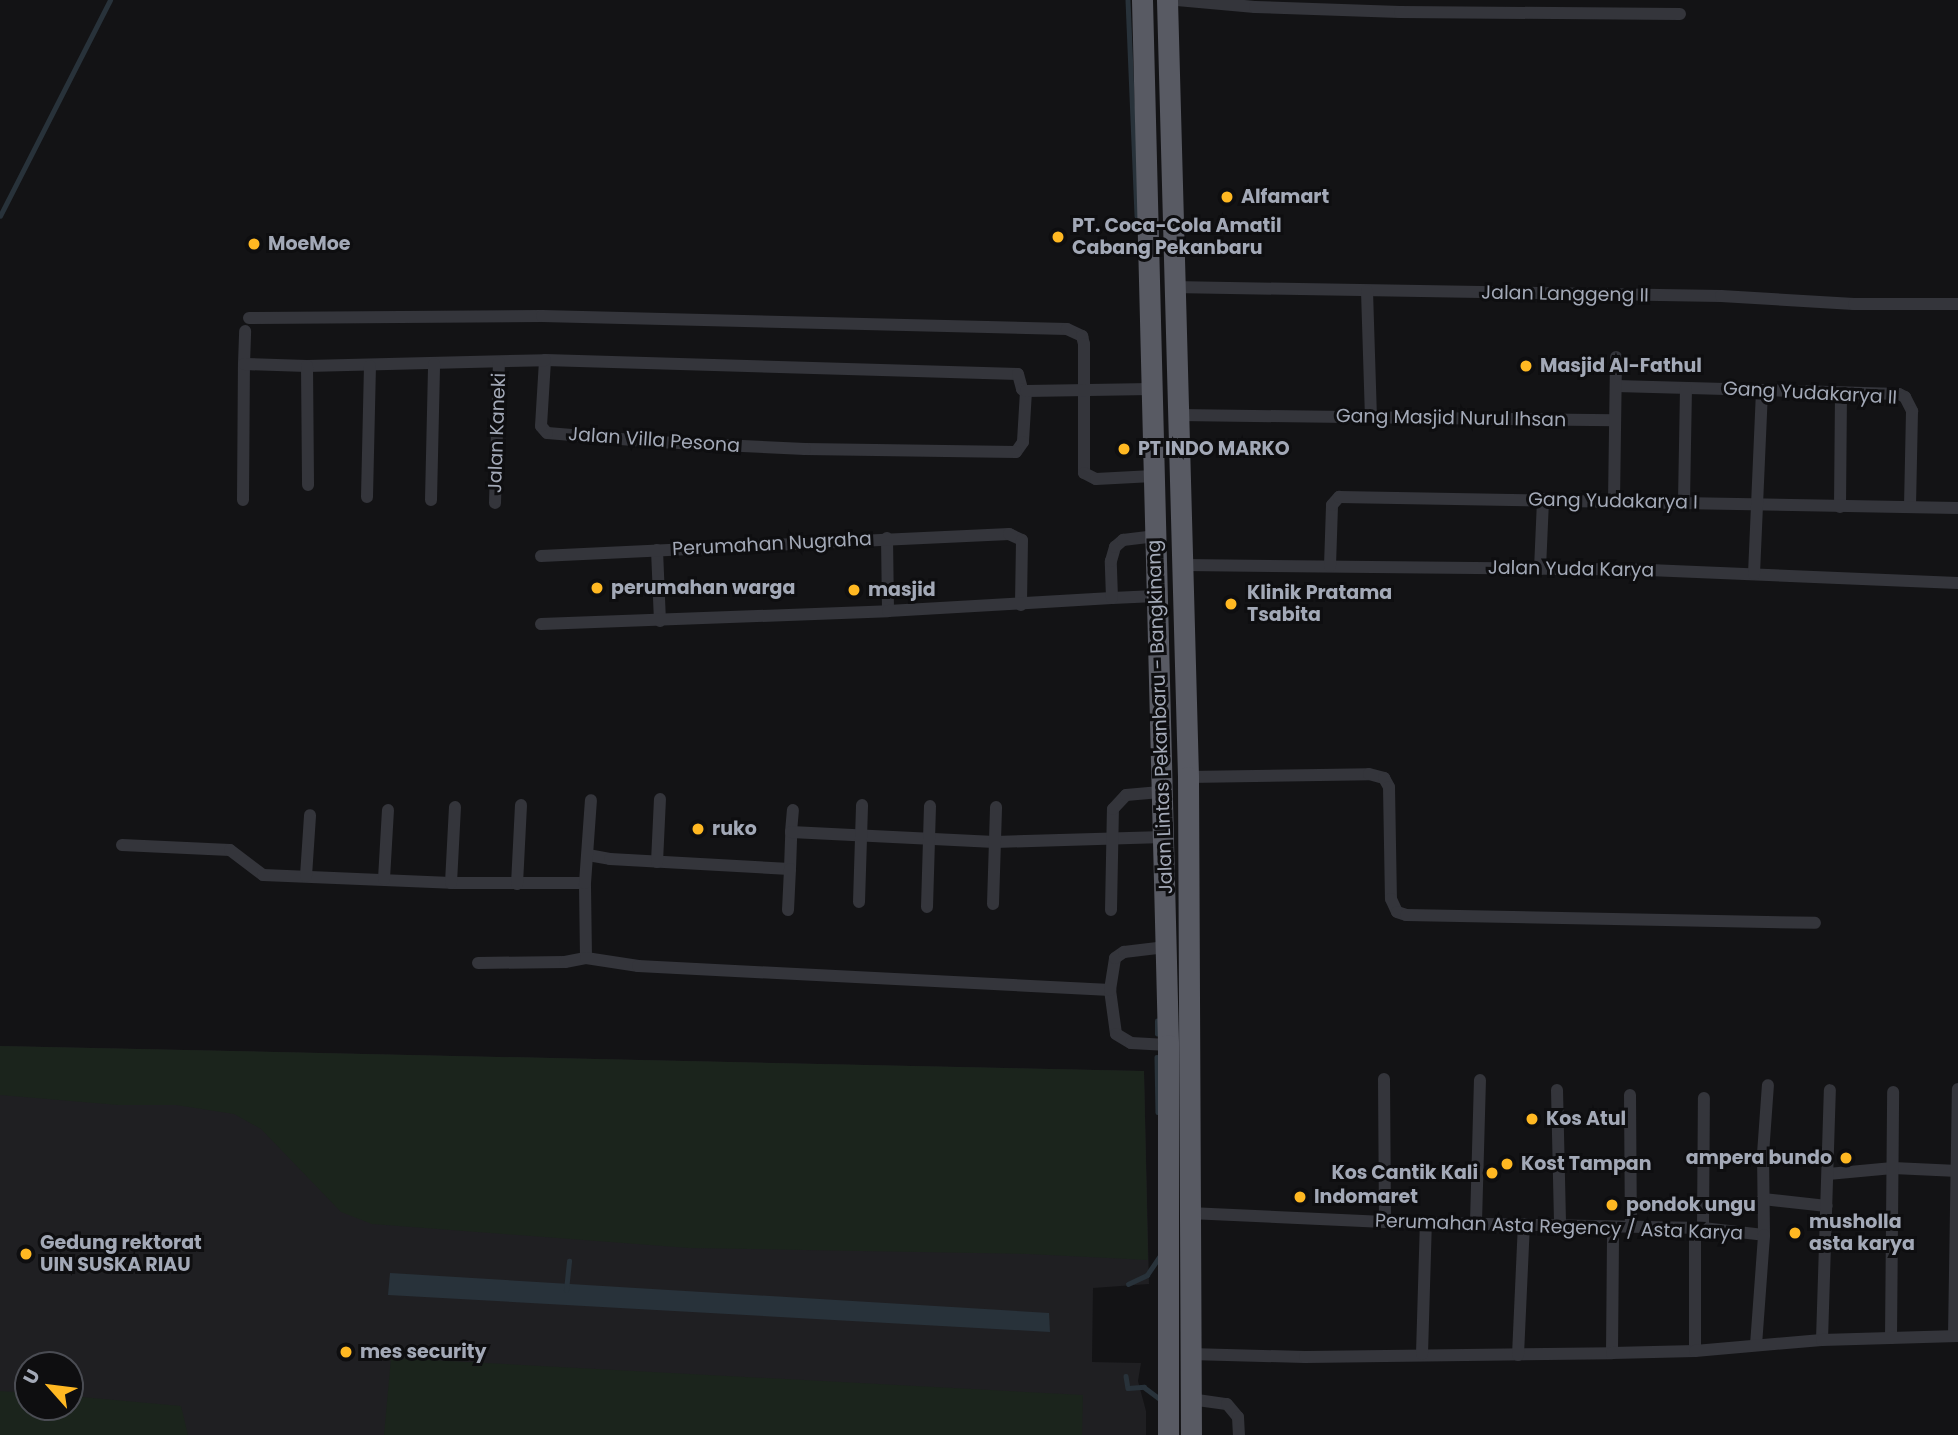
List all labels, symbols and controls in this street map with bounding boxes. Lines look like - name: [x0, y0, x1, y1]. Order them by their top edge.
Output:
- place label: Alfamart: [1241, 186, 1329, 208]
- marker: Alfamart: [1219, 189, 1235, 205]
- place label: PT. Coca-Cola Amatil Cabang Pekanbaru: [1072, 215, 1282, 259]
- marker: PT. Coca-Cola Amatil Cabang Pekanbaru: [1050, 229, 1066, 245]
- place label: MoeMoe: [268, 233, 350, 255]
- marker: MoeMoe: [246, 236, 262, 252]
- street label: Jalan Langgeng II: [1481, 281, 1649, 307]
- place label: Masjid Al-Fathul: [1540, 355, 1702, 377]
- marker: Masjid Al-Fathul: [1518, 358, 1534, 374]
- street label: Jalan Kaneki: [484, 372, 510, 494]
- street label: Gang Yudakarya II: [1722, 377, 1898, 409]
- street label: Gang Masjid Nurul Ihsan: [1336, 405, 1566, 431]
- street label: Jalan Villa Pesona: [567, 423, 741, 457]
- place label: PT INDO MARKO: [1138, 438, 1290, 460]
- marker: PT INDO MARKO: [1116, 441, 1132, 457]
- street label: Gang Yudakarya I: [1528, 488, 1698, 514]
- street label: Perumahan Nugraha: [672, 527, 872, 561]
- street label: Jalan Lintas Pekanbaru - Bangkinang: [1142, 539, 1178, 895]
- street label: Jalan Yuda Karya: [1488, 556, 1654, 582]
- place label: perumahan warga: [611, 577, 795, 599]
- place label: masjid: [868, 579, 936, 601]
- marker: perumahan warga: [589, 580, 605, 596]
- marker: masjid: [846, 582, 862, 598]
- place label: Klinik Pratama Tsabita: [1247, 582, 1392, 626]
- marker: Klinik Pratama Tsabita: [1221, 594, 1241, 614]
- place label: ruko: [712, 818, 757, 840]
- marker: ruko: [690, 821, 706, 837]
- place label: Kos Atul: [1546, 1108, 1626, 1130]
- marker: Kos Atul: [1524, 1111, 1540, 1127]
- place label: ampera bundo: [1686, 1147, 1832, 1169]
- marker: ampera bundo: [1838, 1150, 1854, 1166]
- place label: Kost Tampan: [1521, 1153, 1652, 1175]
- marker: Kost Tampan: [1499, 1156, 1515, 1172]
- place label: Kos Cantik Kali: [1331, 1162, 1478, 1184]
- marker: Kos Cantik Kali: [1484, 1165, 1500, 1181]
- place label: Indomaret: [1314, 1186, 1418, 1208]
- marker: Indomaret: [1292, 1189, 1308, 1205]
- place label: pondok ungu: [1626, 1194, 1756, 1216]
- marker: pondok ungu: [1604, 1197, 1620, 1213]
- street label: Perumahan Asta Regency / Asta Karya: [1375, 1209, 1743, 1245]
- place label: musholla asta karya: [1809, 1211, 1915, 1255]
- marker: musholla asta karya: [1787, 1225, 1803, 1241]
- place label: Gedung rektorat UIN SUSKA RIAU: [40, 1232, 202, 1276]
- marker: Gedung rektorat UIN SUSKA RIAU: [18, 1246, 34, 1262]
- place label: mes security: [360, 1341, 487, 1363]
- marker: mes security: [338, 1344, 354, 1360]
- north arrow: [14, 1351, 84, 1421]
- text: U: [17, 1365, 47, 1389]

